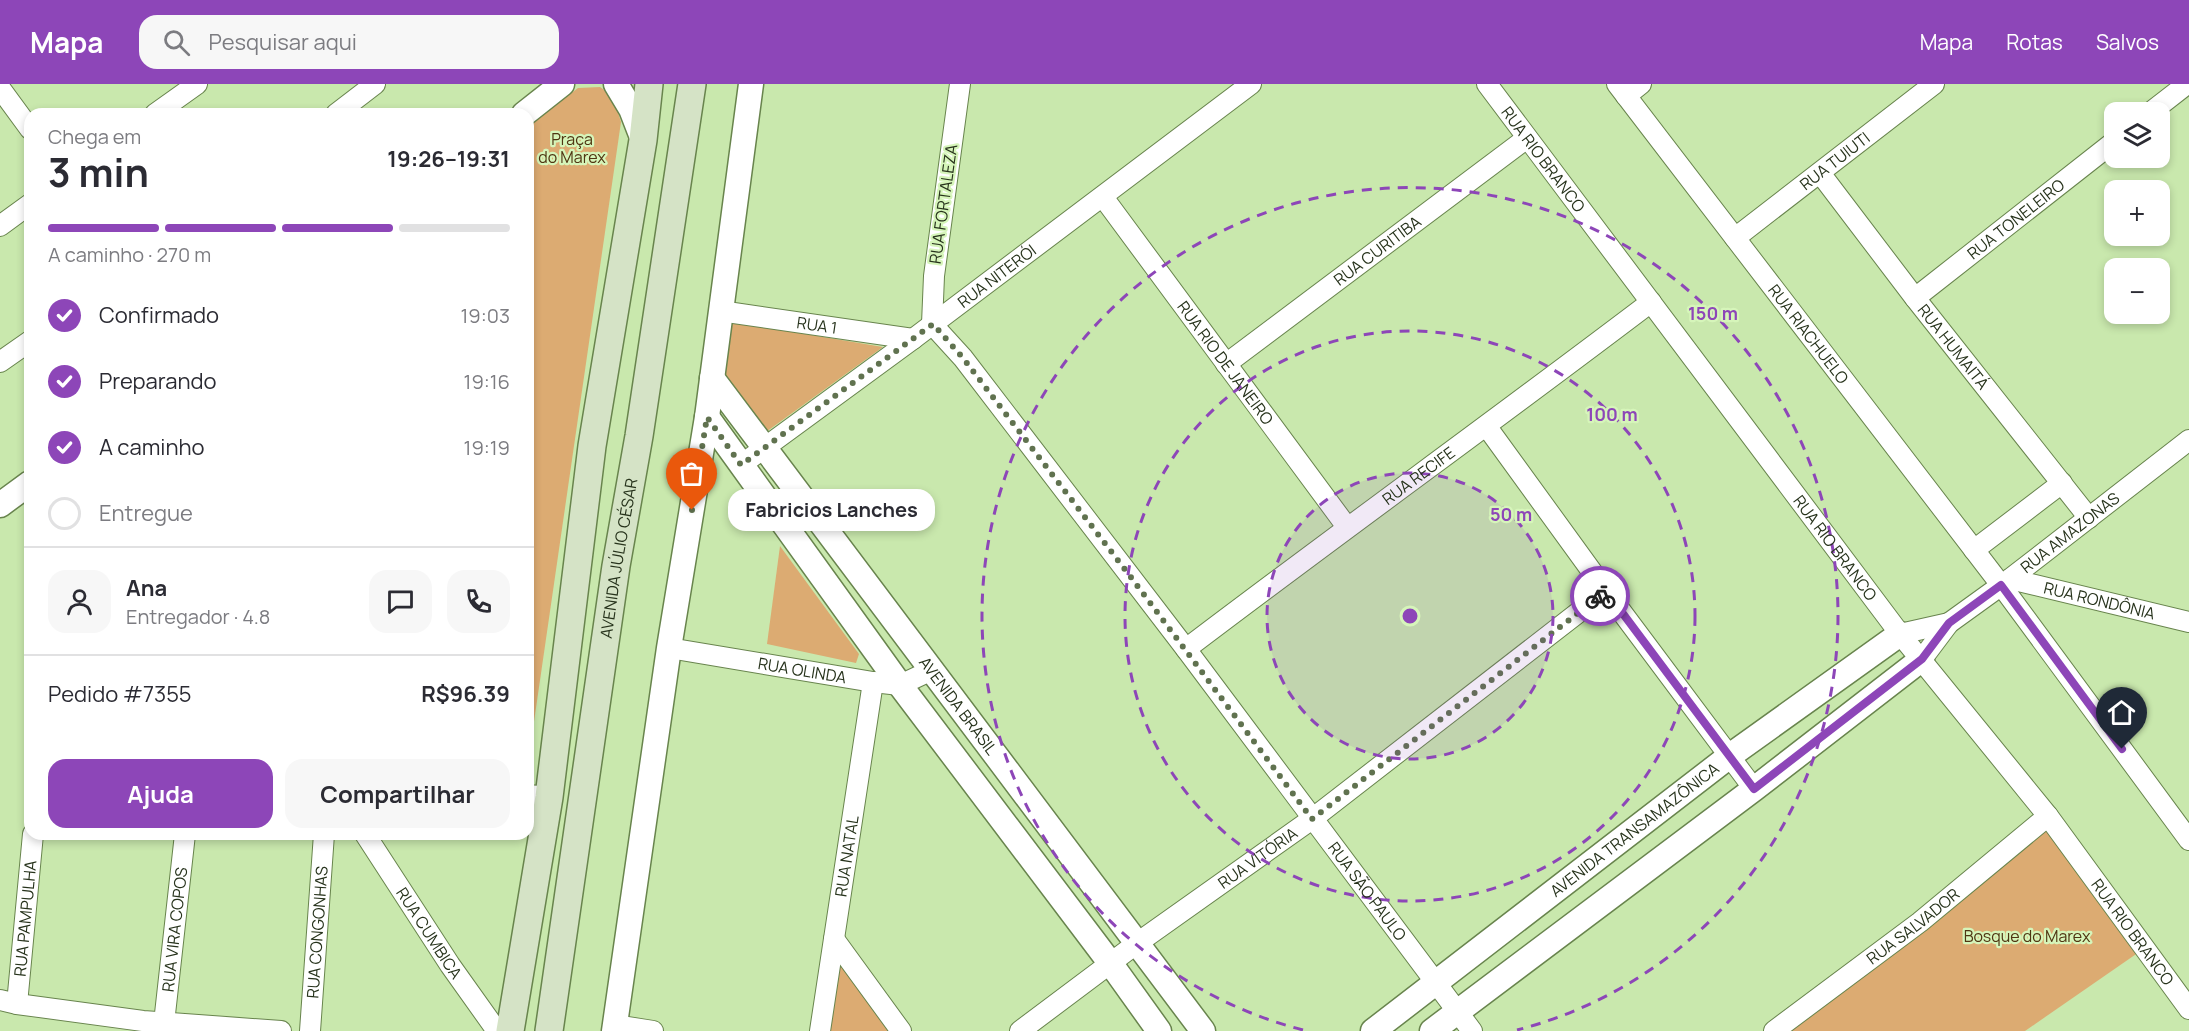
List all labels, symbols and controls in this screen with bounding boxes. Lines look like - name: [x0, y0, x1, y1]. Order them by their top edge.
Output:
- search box: [139, 15, 559, 69]
- text: Mapa: [30, 23, 103, 61]
- icon: search: [160, 26, 193, 59]
- text: Pesquisar aqui: [208, 27, 357, 57]
- text: Mapa: [1920, 28, 1973, 56]
- text: Rotas: [2006, 28, 2063, 56]
- text: Salvos: [2096, 28, 2159, 56]
- street label: RUA RIO BRANCO: [1497, 102, 1591, 217]
- map controls: [2104, 102, 2170, 324]
- button: layers: [2104, 102, 2170, 168]
- text: Chega em: [48, 123, 141, 150]
- street label: RUA TUIUTI: [1795, 127, 1874, 195]
- park label: Praça do Marex: [538, 128, 606, 168]
- street label: RUA FORTALEZA: [924, 143, 962, 265]
- text: 19:26–19:31: [387, 144, 510, 174]
- text: 3 min: [48, 145, 149, 199]
- street label: RUA TONELEIRO: [1962, 174, 2069, 264]
- button: +: [2104, 180, 2170, 246]
- street label: RUA CURITIBA: [1329, 211, 1425, 291]
- street label: RUA NITERÓI: [953, 239, 1040, 313]
- text: A caminho · 270 m: [48, 241, 211, 268]
- button: −: [2104, 258, 2170, 324]
- street label: RUA RIACHUELO: [1763, 280, 1854, 389]
- street label: RUA RIO DE JANEIRO: [1172, 296, 1279, 429]
- icon: check: [48, 299, 81, 332]
- street label: RUA HUMAITÁ: [1913, 299, 1994, 394]
- text: Confirmado: [99, 300, 219, 330]
- text: 150 m: [1688, 301, 1738, 325]
- text: 19:03: [461, 302, 510, 329]
- street label: RUA 1: [795, 311, 839, 339]
- icon: check: [48, 365, 81, 398]
- text: Preparando: [99, 366, 217, 396]
- text: 19:16: [464, 368, 510, 395]
- text: 100 m: [1586, 402, 1638, 426]
- icon: check: [48, 431, 81, 464]
- text: A caminho: [99, 432, 205, 462]
- text: 19:19: [464, 434, 510, 461]
- street label: RUA RECIFE: [1378, 441, 1459, 510]
- pin: [666, 448, 717, 510]
- icon: bag: [675, 457, 708, 490]
- street label: AVENIDA JÚLIO CÉSAR: [595, 476, 642, 640]
- street label: RUA AMAZONAS: [2016, 487, 2124, 578]
- callout: Fabricios Lanches: [728, 489, 935, 531]
- street label: RUA RIO BRANCO: [1788, 490, 1882, 605]
- text: Fabricios Lanches: [745, 496, 918, 523]
- text: Entregue: [99, 498, 193, 528]
- text: 50 m: [1490, 502, 1532, 526]
- courier: [1570, 566, 1630, 626]
- button: person: [48, 570, 111, 633]
- button: chat: [369, 570, 432, 633]
- button: phone: [447, 570, 510, 633]
- text: Ana: [126, 573, 167, 603]
- street label: RUA RONDÔNIA: [2041, 576, 2157, 624]
- icon: bike: [1584, 580, 1617, 613]
- text: Entregador · 4.8: [126, 603, 270, 630]
- centre of rings: [1400, 606, 1420, 626]
- street label: RUA OLINDA: [756, 652, 848, 688]
- street label: AVENIDA BRASIL: [914, 652, 1003, 759]
- text: Pedido #7355: [48, 679, 192, 709]
- text: R$96.39: [421, 679, 510, 709]
- pin: [2096, 687, 2147, 749]
- icon: home: [2105, 696, 2138, 729]
- street label: AVENIDA TRANSAMAZÔNICA: [1545, 757, 1723, 902]
- button: Ajuda: [48, 759, 273, 828]
- button: Compartilhar: [285, 759, 510, 828]
- street label: RUA NATAL: [830, 814, 864, 898]
- street label: RUA VITÓRIA: [1213, 822, 1302, 894]
- street label: RUA SÃO PAULO: [1323, 837, 1412, 945]
- street label: RUA PAMPULHA: [9, 859, 41, 978]
- street label: RUA CONGONHAS: [301, 865, 333, 999]
- street label: RUA VIRA COPOS: [157, 866, 192, 993]
- street label: RUA RIO BRANCO: [2086, 874, 2179, 990]
- street label: RUA CUMBICA: [391, 883, 467, 983]
- street label: RUA SALVADOR: [1862, 883, 1964, 969]
- park label: Bosque do Marex: [1964, 925, 2091, 947]

